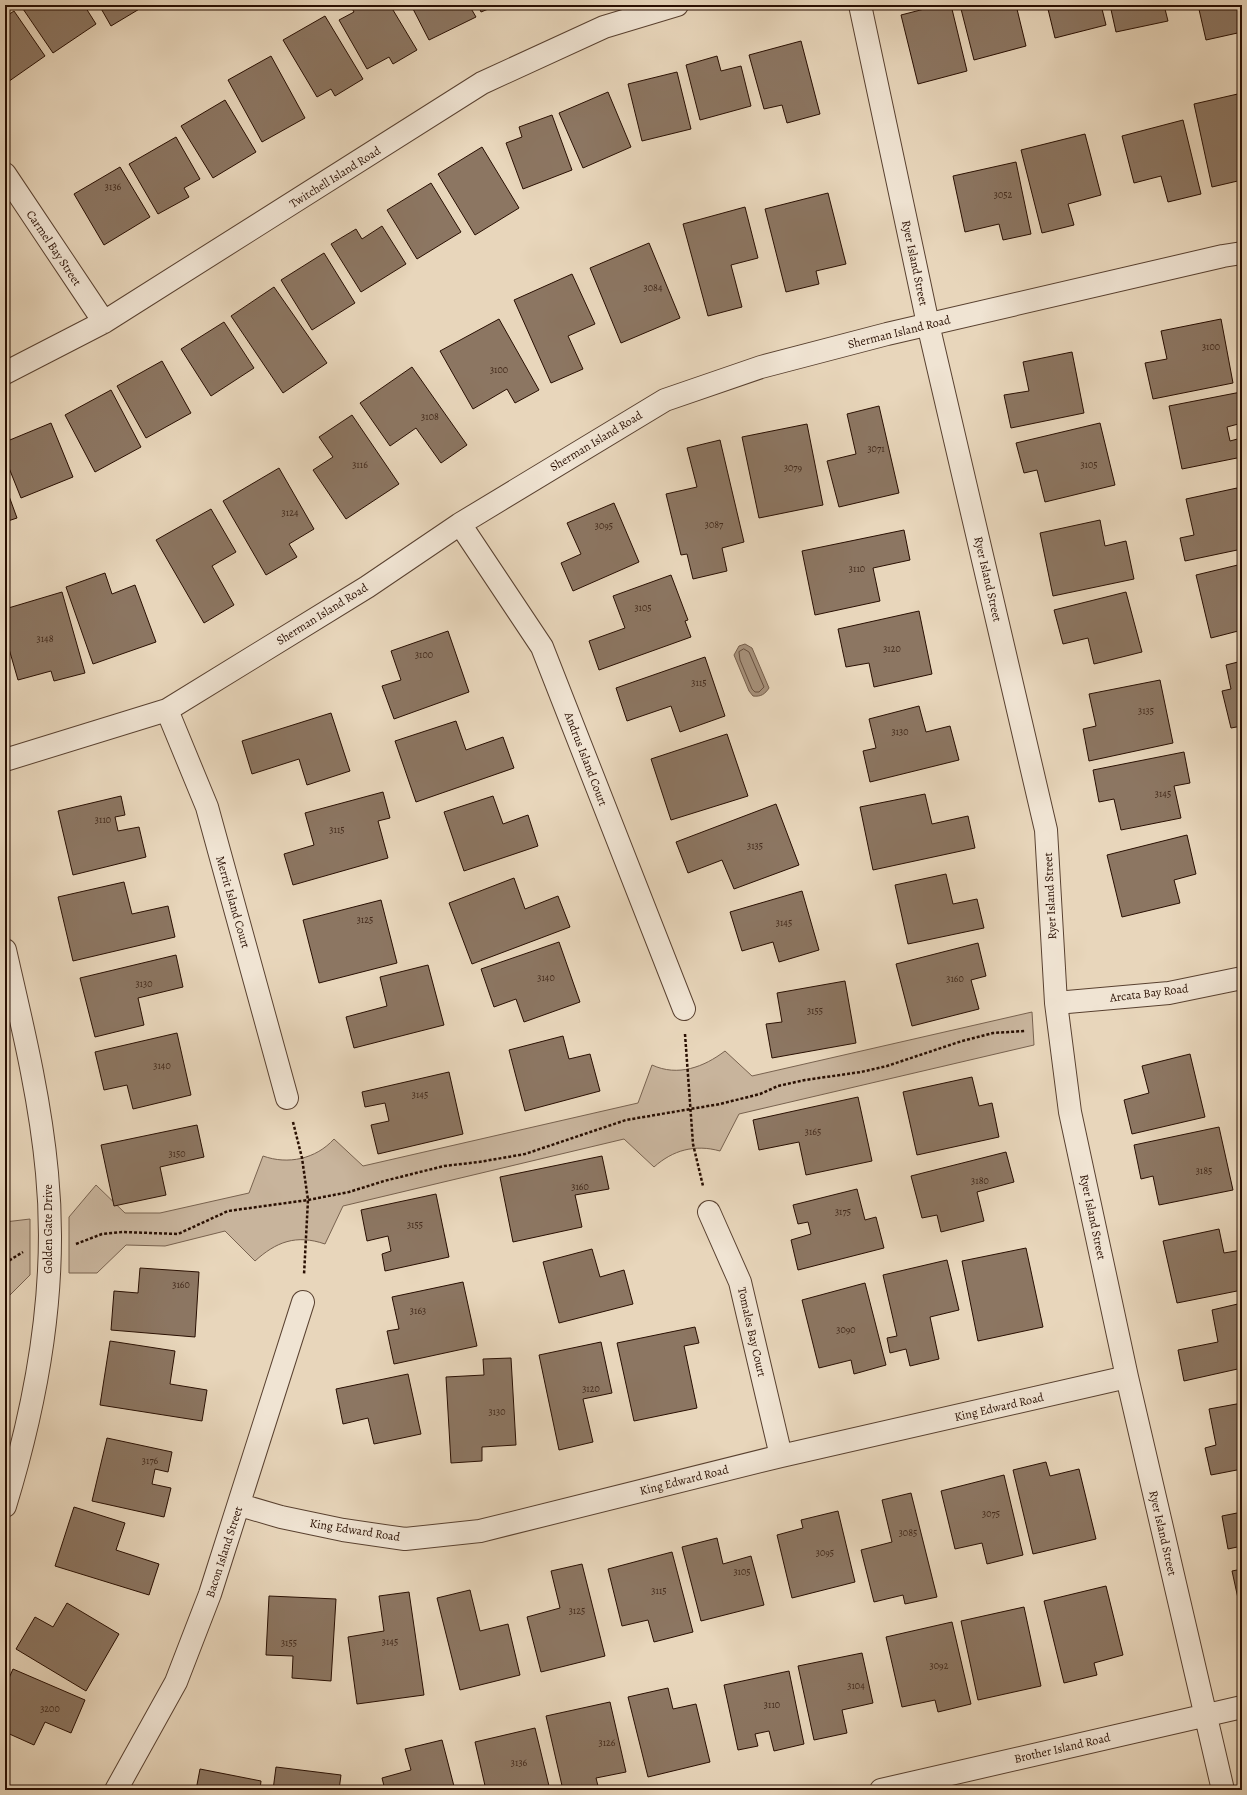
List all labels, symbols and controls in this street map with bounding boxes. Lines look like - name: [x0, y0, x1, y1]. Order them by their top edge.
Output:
- street label: Twitchell Island Road: [286, 142, 384, 212]
- house number: 3136: [105, 180, 122, 193]
- house number: 3052: [994, 188, 1013, 201]
- street label: Carmel Bay Street: [23, 207, 85, 289]
- street label: Ryer Island Street: [898, 219, 932, 307]
- house number: 3084: [644, 281, 663, 294]
- street label: Sherman Island Road: [846, 311, 952, 352]
- house number: 3100: [1202, 340, 1220, 353]
- house number: 3100: [490, 363, 508, 376]
- street label: Sherman Island Road: [547, 407, 646, 475]
- house number: 3108: [421, 410, 439, 423]
- house number: 3071: [867, 442, 885, 455]
- house number: 3116: [352, 458, 368, 471]
- house number: 3105: [1080, 458, 1098, 471]
- house number: 3079: [784, 461, 803, 474]
- house number: 3124: [282, 506, 299, 519]
- house number: 3087: [705, 518, 724, 531]
- house number: 3095: [595, 519, 613, 532]
- street label: Ryer Island Street: [970, 535, 1006, 623]
- house number: 3110: [849, 562, 865, 575]
- street label: Sherman Island Road: [273, 579, 371, 649]
- house number: 3105: [634, 601, 652, 614]
- house number: 3148: [37, 632, 54, 645]
- house number: 3120: [883, 642, 901, 655]
- house number: 3100: [415, 648, 433, 661]
- house number: 3115: [691, 676, 707, 689]
- house number: 3135: [1138, 704, 1154, 717]
- street label: Andrus Island Court: [560, 709, 611, 808]
- house number: 3130: [891, 725, 909, 738]
- house number: 3145: [1155, 787, 1171, 800]
- house number: 3110: [95, 813, 111, 826]
- house number: 3115: [329, 823, 345, 836]
- house number: 3135: [747, 839, 763, 852]
- street label: Ryer Island Street: [1040, 852, 1060, 940]
- street label: Merrit Island Court: [212, 854, 254, 950]
- house number: 3125: [357, 913, 373, 926]
- house number: 3145: [776, 916, 792, 929]
- house number: 3140: [537, 971, 555, 984]
- house number: 3160: [946, 972, 964, 985]
- house number: 3130: [135, 977, 153, 990]
- street label: Arcata Bay Road: [1108, 980, 1190, 1006]
- house number: 3155: [807, 1004, 823, 1017]
- house number: 3140: [153, 1059, 171, 1072]
- house number: 3145: [412, 1088, 428, 1101]
- house number: 3165: [805, 1125, 821, 1138]
- house number: 3150: [168, 1147, 186, 1160]
- house number: 3185: [1196, 1164, 1212, 1177]
- street label: Ryer Island Street: [1076, 1173, 1110, 1261]
- house number: 3180: [971, 1174, 989, 1187]
- house number: 3160: [571, 1180, 589, 1193]
- street label: Golden Gate Drive: [40, 1184, 56, 1274]
- house number: 3175: [835, 1205, 851, 1218]
- house number: 3155: [407, 1218, 423, 1231]
- house number: 3160: [172, 1278, 190, 1291]
- street label: Tomales Bay Court: [734, 1286, 770, 1378]
- house number: 3163: [410, 1304, 426, 1317]
- house number: 3090: [836, 1323, 856, 1336]
- house number: 3120: [582, 1382, 600, 1395]
- street label: King Edward Road: [953, 1389, 1046, 1425]
- house number: 3130: [488, 1405, 506, 1418]
- house number: 3176: [142, 1454, 159, 1467]
- street label: King Edward Road: [638, 1461, 731, 1499]
- street label: Ryer Island Street: [1145, 1489, 1181, 1577]
- street label: Bacon Island Street: [202, 1504, 246, 1600]
- house number: 3075: [982, 1507, 1000, 1520]
- street label: King Edward Road: [309, 1515, 402, 1545]
- house number: 3085: [899, 1526, 917, 1539]
- house number: 3095: [816, 1546, 834, 1559]
- house number: 3105: [733, 1565, 751, 1578]
- house number: 3115: [651, 1584, 667, 1597]
- house number: 3125: [569, 1604, 585, 1617]
- house number: 3145: [382, 1635, 398, 1648]
- house number: 3155: [281, 1636, 297, 1649]
- house number: 3092: [930, 1659, 949, 1672]
- house number: 3104: [847, 1679, 865, 1692]
- house number: 3110: [764, 1698, 780, 1711]
- house number: 3200: [40, 1702, 60, 1715]
- street label: Brother Island Road: [1012, 1729, 1112, 1767]
- house number: 3126: [599, 1736, 616, 1749]
- house number: 3136: [511, 1756, 528, 1769]

